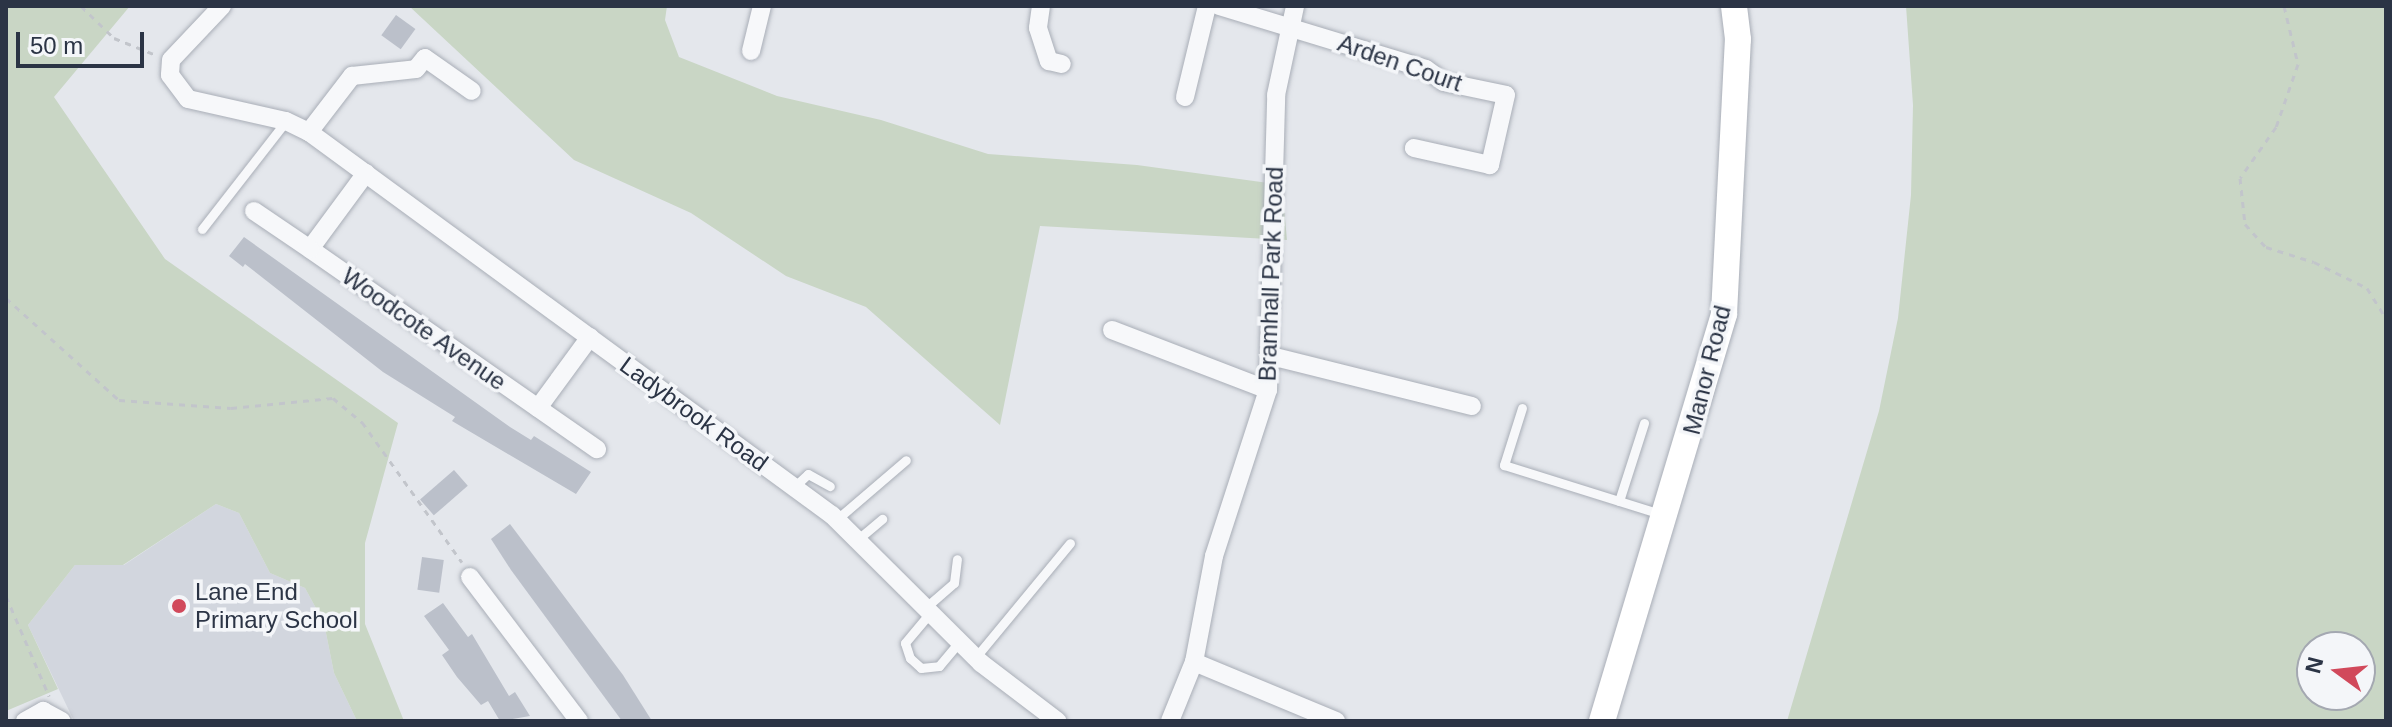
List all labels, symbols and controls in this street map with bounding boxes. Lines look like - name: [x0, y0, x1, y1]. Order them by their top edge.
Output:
- scale bar: [20, 16, 148, 66]
- street label: Arden Court: [1334, 28, 1466, 98]
- text: 50 m: [30, 32, 83, 59]
- street label: Bramhall Park Road: [1253, 166, 1289, 382]
- street label: Woodcote Avenue: [336, 261, 512, 397]
- street label: Manor Road: [1677, 302, 1737, 438]
- street label: Ladybrook Road: [614, 351, 774, 477]
- place label: Lane End Primary School: [195, 578, 358, 634]
- marker: Lane End Primary School: [170, 597, 188, 615]
- north arrow: [2296, 631, 2376, 711]
- text: N: [2300, 654, 2328, 676]

